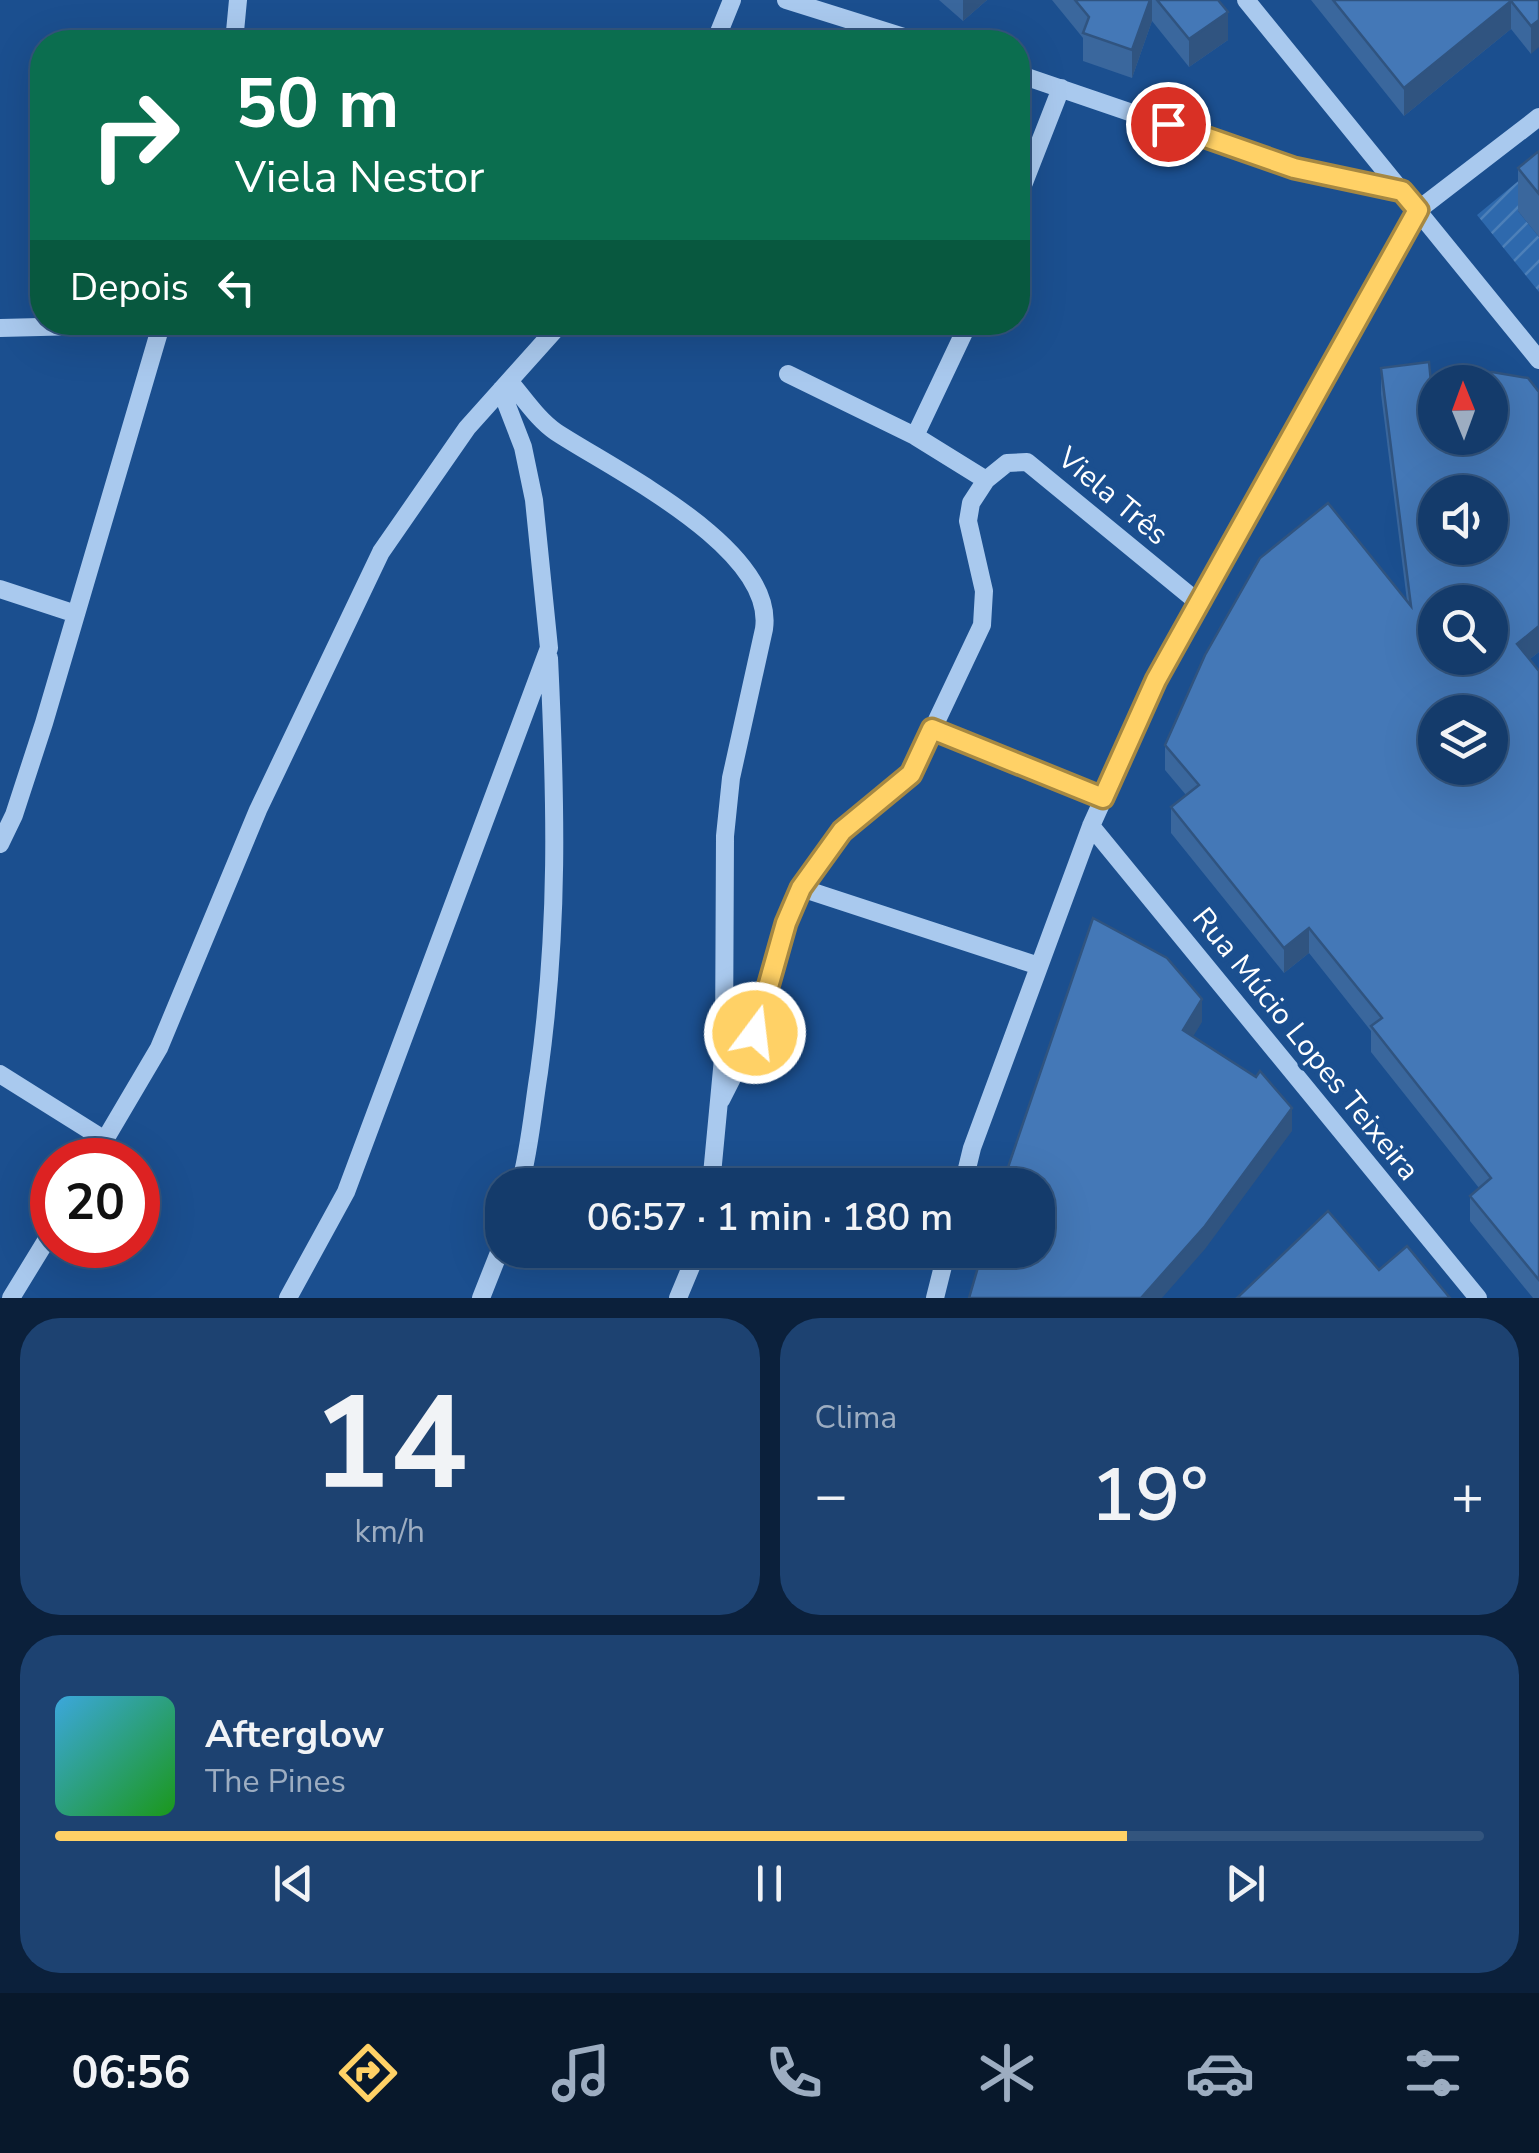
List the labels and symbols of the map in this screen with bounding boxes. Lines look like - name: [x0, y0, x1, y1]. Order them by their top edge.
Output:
- pin: [1126, 82, 1211, 167]
- north arrow: [1418, 365, 1508, 455]
- street label: Viela Três: [1048, 437, 1177, 555]
- street label: Rua Múcio Lopes Teixeira: [1183, 899, 1429, 1189]
- position arrow: [703, 981, 807, 1085]
- speed limit sign: 20: [30, 1138, 160, 1268]

